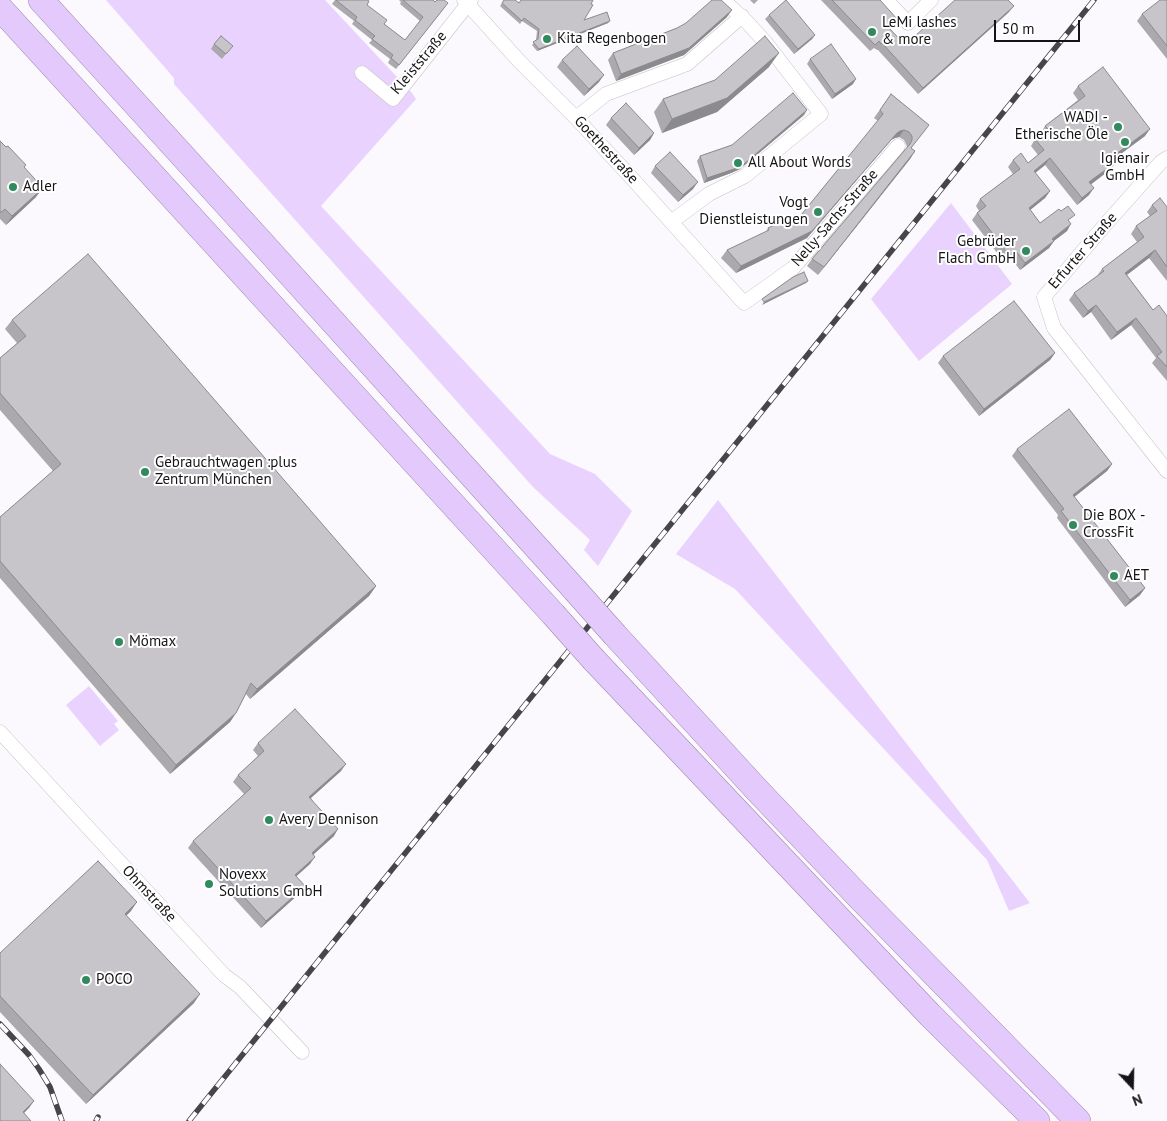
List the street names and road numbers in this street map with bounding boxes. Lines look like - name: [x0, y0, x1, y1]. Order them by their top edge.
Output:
- street label: Kleiststraße: [387, 28, 451, 98]
- street label: Goethestraße: [570, 112, 642, 188]
- street label: Nelly-Sachs-Straße: [788, 166, 882, 270]
- street label: Erfurter Straße: [1045, 209, 1121, 293]
- street label: Ohmstraße: [118, 862, 180, 926]

